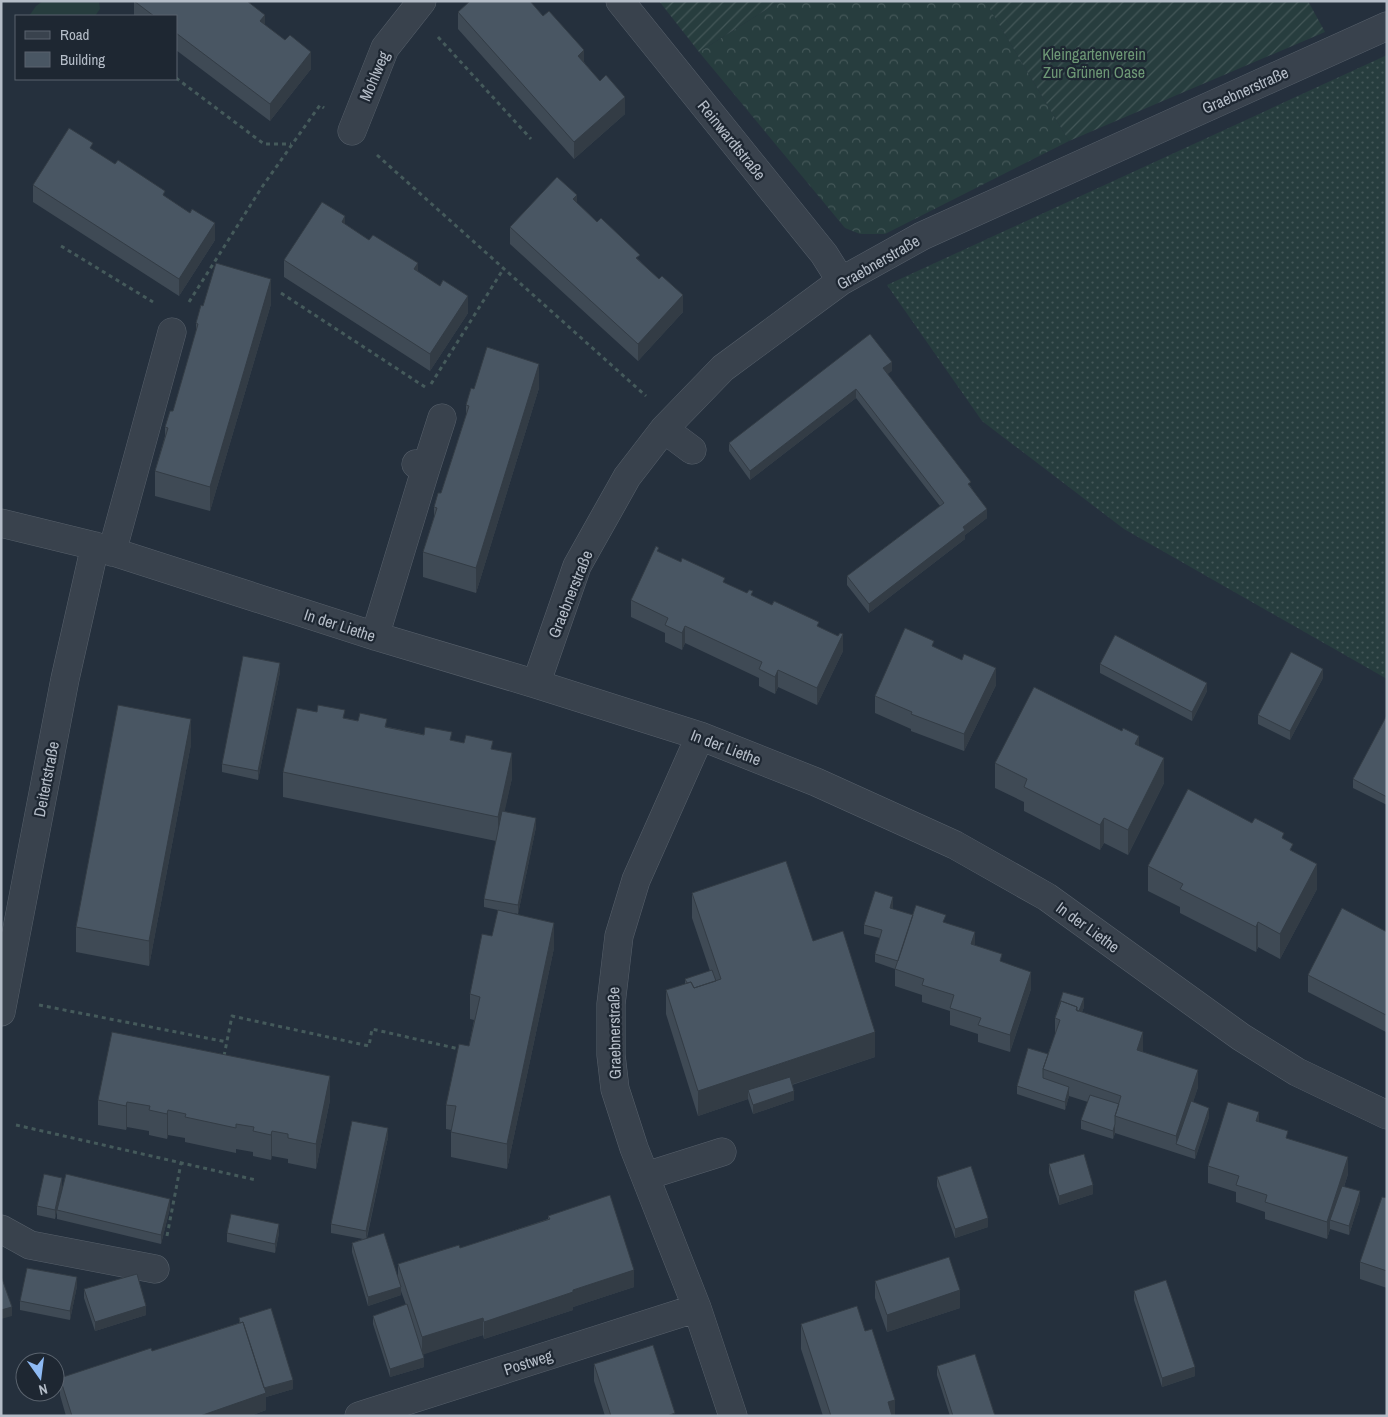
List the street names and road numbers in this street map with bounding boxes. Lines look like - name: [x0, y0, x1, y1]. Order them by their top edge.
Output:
- street label: Mohlweg: [354, 47, 395, 104]
- street label: Graebnerstraße: [1198, 61, 1292, 119]
- street label: Reinwardtstraße: [693, 95, 771, 185]
- street label: Graebnerstraße: [832, 229, 924, 295]
- street label: Graebnerstraße: [542, 547, 598, 641]
- street label: In der Liethe: [302, 603, 378, 647]
- street label: In der Liethe: [688, 724, 764, 770]
- street label: Deitertstraße: [28, 739, 64, 819]
- street label: In der Liethe: [1052, 896, 1124, 958]
- street label: Graebnerstraße: [602, 987, 626, 1079]
- street label: Postweg: [501, 1344, 556, 1380]

